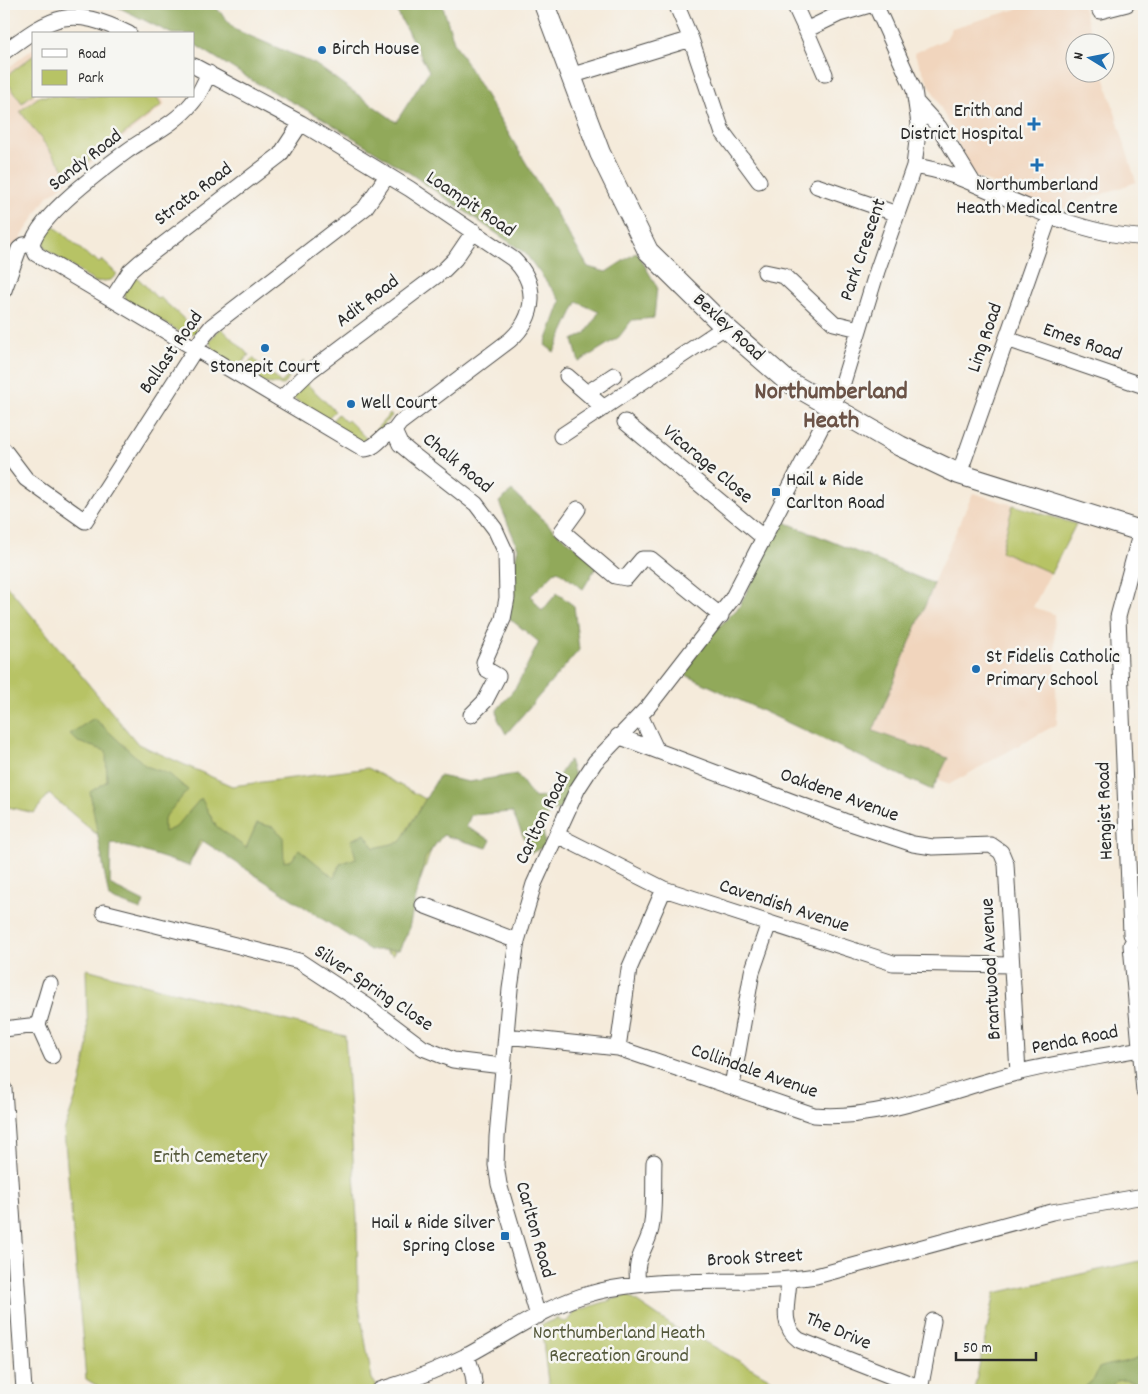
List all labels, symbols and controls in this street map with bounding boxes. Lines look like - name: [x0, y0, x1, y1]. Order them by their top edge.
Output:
- legend: [32, 32, 195, 98]
- north arrow: [1066, 32, 1116, 82]
- place label: Birch House: [332, 36, 420, 64]
- text: Road: [78, 44, 106, 66]
- marker: Birch House: [316, 44, 328, 56]
- text: N: [1069, 51, 1090, 61]
- text: Park: [78, 68, 104, 90]
- place label: Erith and District Hospital: [900, 98, 1023, 149]
- marker: Erith and District Hospital: [1027, 117, 1041, 131]
- street label: Sandy Road: [43, 123, 129, 199]
- street label: Strata Road: [149, 156, 239, 234]
- marker: Northumberland Heath Medical Centre: [1030, 158, 1044, 172]
- street label: Loampit Road: [420, 165, 520, 245]
- place label: Northumberland Heath Medical Centre: [956, 172, 1118, 223]
- street label: Park Crescent: [833, 195, 895, 305]
- street label: Adit Road: [330, 269, 406, 335]
- street label: Bexley Road: [686, 287, 770, 369]
- street label: Ling Road: [961, 299, 1011, 377]
- street label: Ballast Road: [133, 306, 211, 400]
- street label: Emes Road: [1039, 316, 1125, 370]
- marker: Stonepit Court: [259, 342, 271, 354]
- place label: Stonepit Court: [210, 354, 320, 382]
- district label: Northumberland Heath: [754, 375, 908, 440]
- place label: Well Court: [361, 390, 438, 418]
- marker: Well Court: [345, 398, 357, 410]
- street label: Vicarage Close: [656, 419, 758, 511]
- street label: Chalk Road: [416, 427, 498, 501]
- place label: Hail & Ride Carlton Road: [786, 467, 885, 518]
- marker: Hail & Ride Carlton Road: [770, 486, 782, 498]
- place label: St Fidelis Catholic Primary School: [986, 644, 1120, 695]
- marker: St Fidelis Catholic Primary School: [970, 663, 982, 675]
- street label: Hengist Road: [1090, 761, 1122, 861]
- street label: Oakdene Avenue: [776, 762, 903, 831]
- street label: Carlton Road: [509, 768, 577, 870]
- street label: Cavendish Avenue: [715, 873, 853, 941]
- street label: Brantwood Avenue: [974, 897, 1010, 1041]
- street label: Silver Spring Close: [308, 939, 439, 1040]
- street label: Penda Road: [1029, 1019, 1121, 1063]
- street label: Collindale Avenue: [687, 1037, 822, 1107]
- park label: Erith Cemetery: [153, 1144, 268, 1172]
- street label: Carlton Road: [507, 1179, 561, 1281]
- place label: Hail & Ride Silver Spring Close: [371, 1210, 496, 1261]
- marker: Hail & Ride Silver Spring Close: [499, 1230, 511, 1242]
- street label: Brook Street: [706, 1243, 804, 1275]
- street label: The Drive: [801, 1306, 875, 1358]
- park label: Northumberland Heath Recreation Ground: [533, 1320, 705, 1371]
- scale bar: [956, 1329, 1036, 1361]
- text: 50 m: [963, 1338, 992, 1360]

